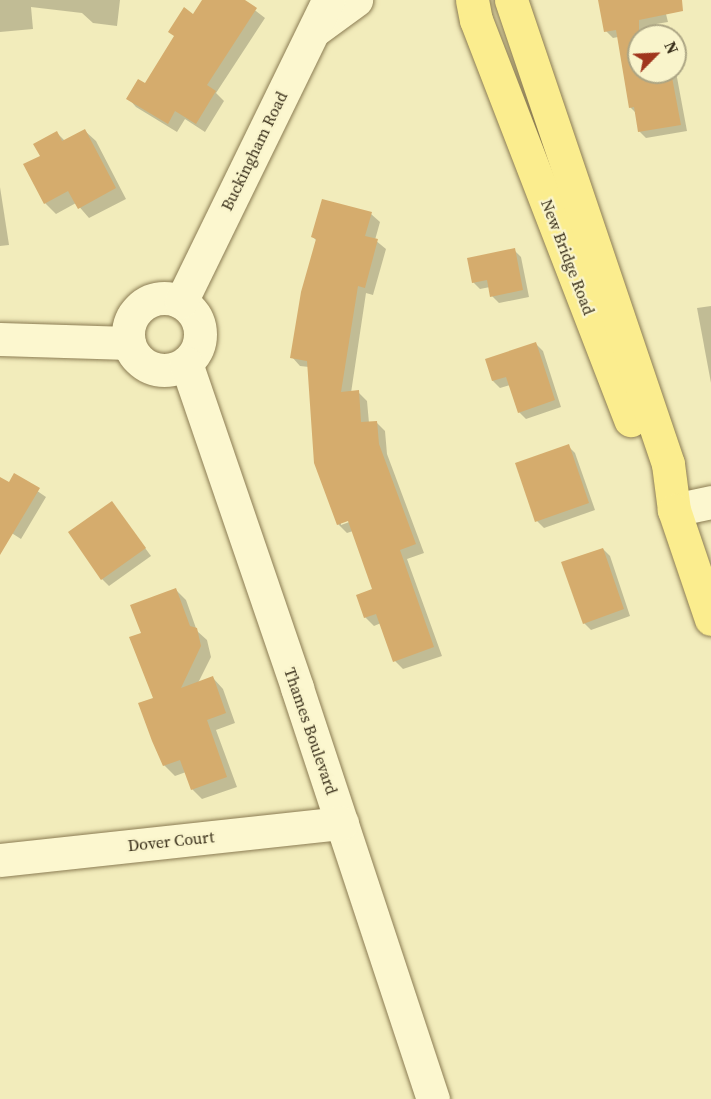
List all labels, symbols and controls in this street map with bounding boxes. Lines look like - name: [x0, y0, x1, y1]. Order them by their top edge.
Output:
- north arrow: [627, 24, 687, 84]
- text: N: [659, 38, 684, 57]
- street label: Buckingham Road: [217, 88, 291, 214]
- street label: New Bridge Road: [537, 196, 599, 318]
- street label: Thames Boulevard: [280, 665, 342, 797]
- street label: Dover Court: [127, 827, 215, 855]

